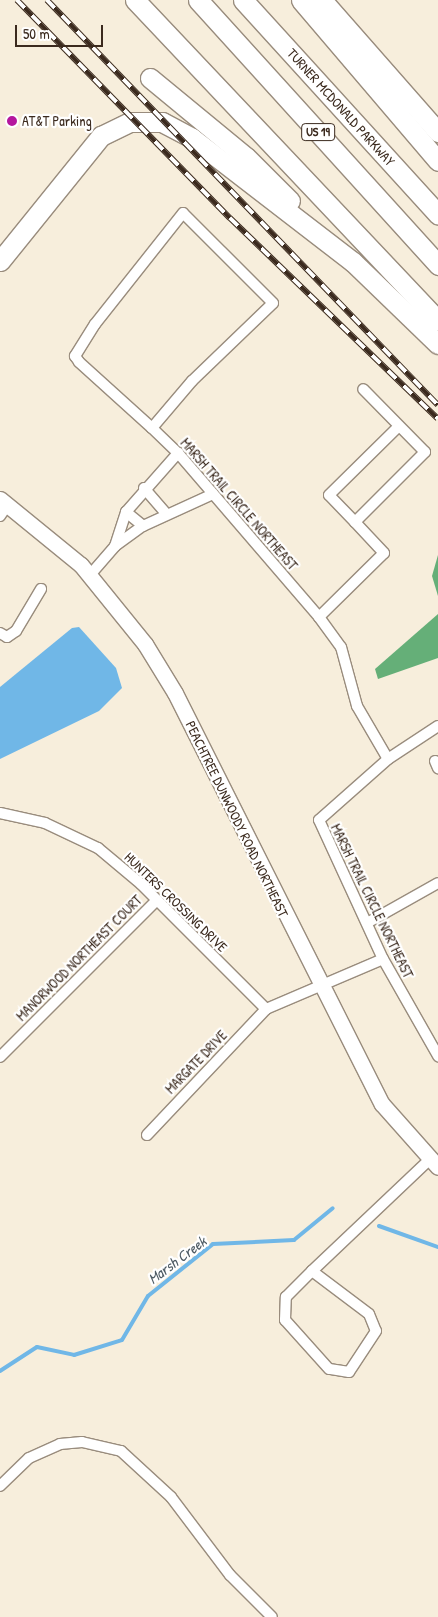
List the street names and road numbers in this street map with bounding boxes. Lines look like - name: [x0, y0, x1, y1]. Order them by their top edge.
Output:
- street label: TURNER MCDONALD PARKWAY: [284, 45, 398, 169]
- road number: US 19: [300, 122, 336, 142]
- street label: MARSH TRAIL CIRCLE NORTHEAST: [177, 435, 301, 573]
- street label: PEACHTREE DUNWOODY ROAD NORTHEAST: [182, 718, 292, 920]
- street label: MARSH TRAIL CIRCLE NORTHEAST: [327, 821, 417, 981]
- street label: HUNTERS CROSSING DRIVE: [121, 849, 231, 955]
- street label: MANORWOOD NORTHEAST COURT: [13, 892, 145, 1024]
- street label: MARGATE DRIVE: [162, 1027, 230, 1097]

